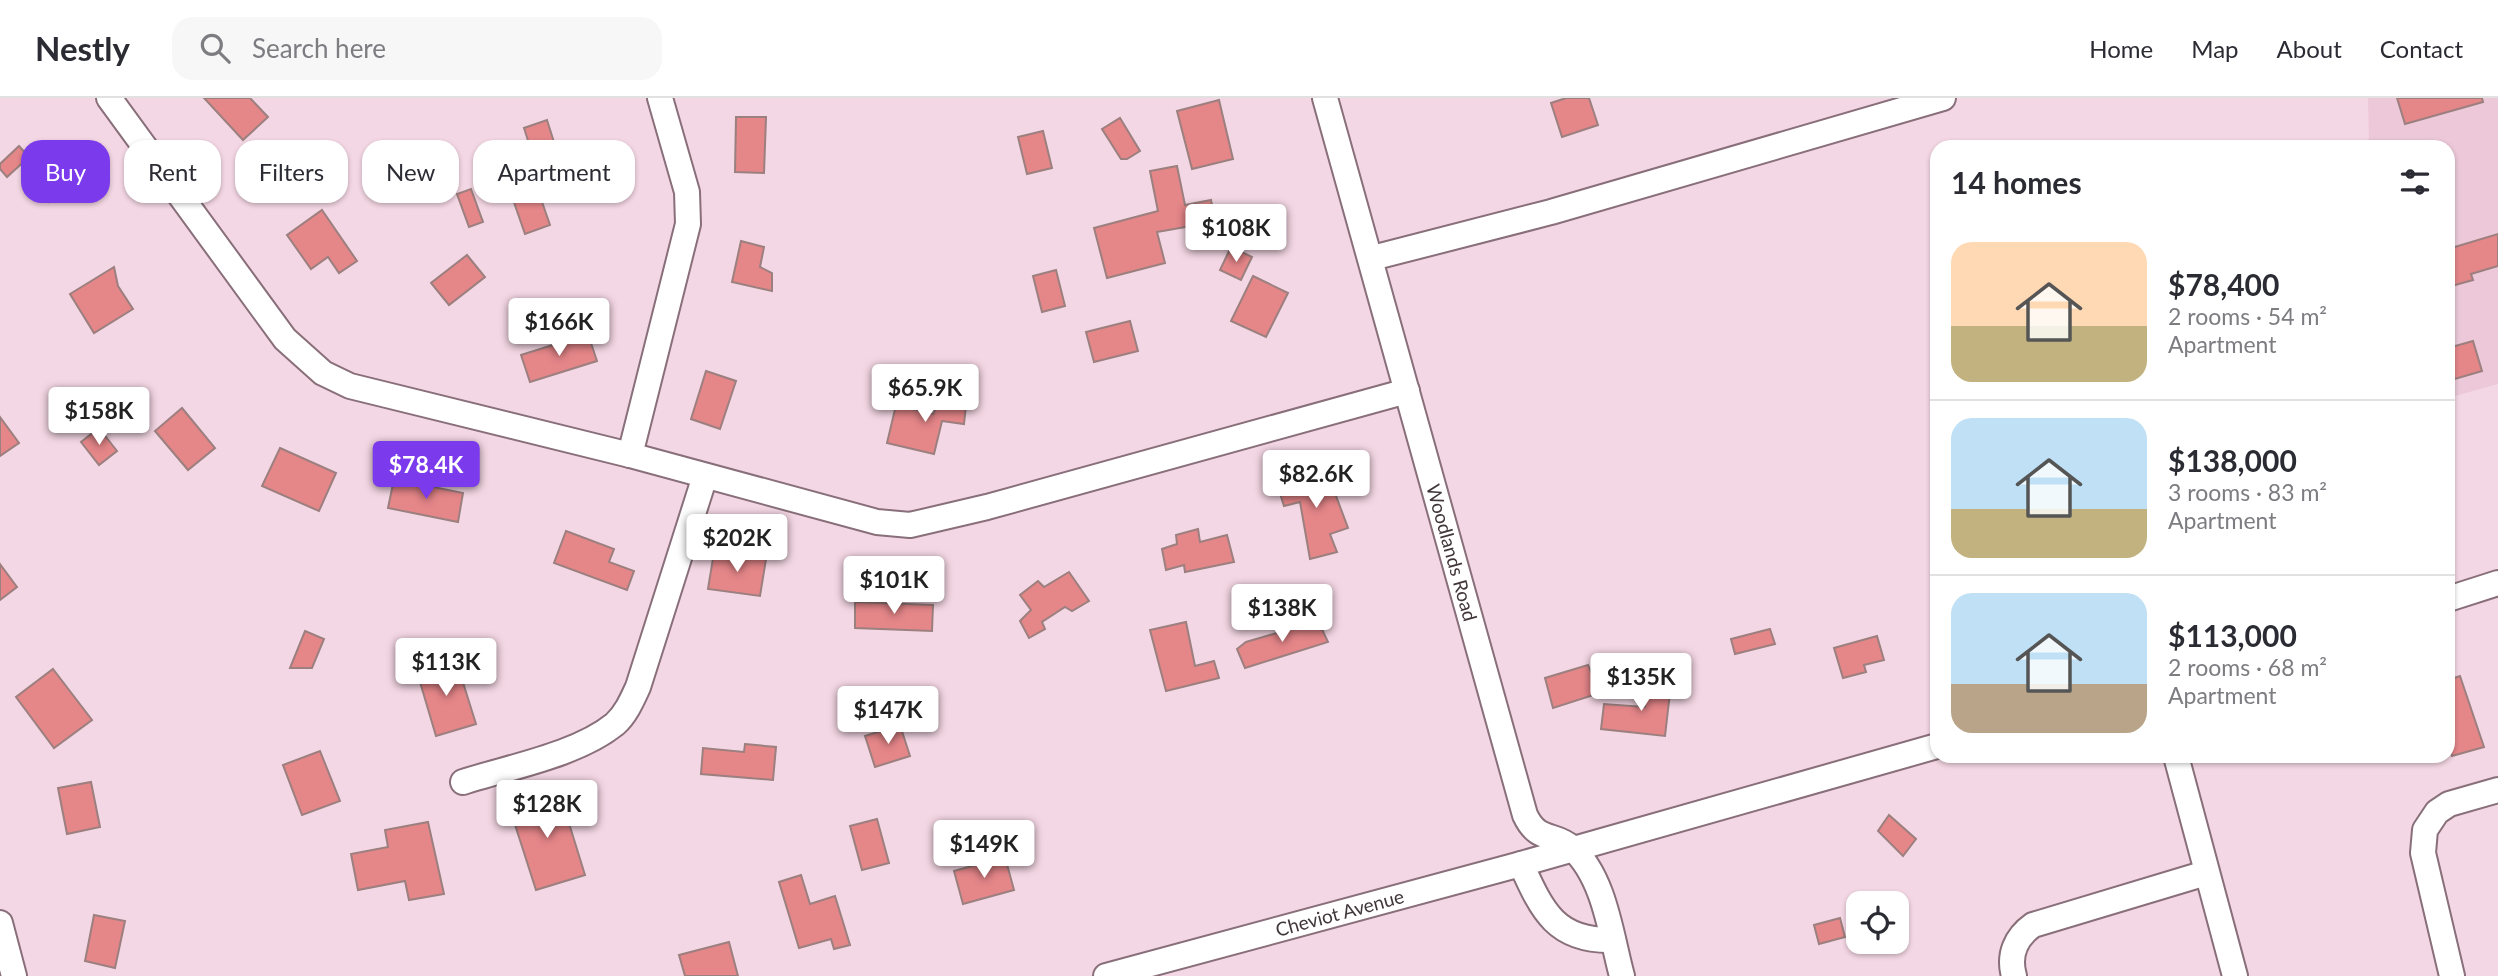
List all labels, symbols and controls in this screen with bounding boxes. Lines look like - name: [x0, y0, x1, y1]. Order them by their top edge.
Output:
- search box: [172, 17, 662, 80]
- text: Nestly: [35, 28, 130, 68]
- icon: search: [196, 29, 234, 67]
- text: Search here: [252, 32, 386, 64]
- text: Home: [2089, 34, 2153, 63]
- text: Map: [2191, 34, 2239, 63]
- text: About: [2277, 34, 2342, 63]
- text: Contact: [2380, 34, 2463, 63]
- chip: Buy: [21, 140, 110, 203]
- chip: Rent: [124, 140, 221, 203]
- chip: Filters: [235, 140, 348, 203]
- chip: New: [362, 140, 459, 203]
- chip: Apartment: [473, 140, 635, 203]
- icon: filters: [2396, 163, 2434, 201]
- text: 14 homes: [1951, 164, 2082, 200]
- pin: $108K: [1187, 204, 1285, 264]
- text: $108K: [1201, 213, 1271, 241]
- text: $78,400: [2168, 266, 2279, 302]
- icon: home: [2007, 270, 2091, 354]
- pin: $166K: [510, 299, 608, 358]
- text: 2 rooms · 54 m²: [2168, 302, 2327, 330]
- text: $166K: [524, 307, 594, 335]
- text: Apartment: [2168, 330, 2276, 358]
- pin: $65.9K: [868, 364, 982, 424]
- text: $65.9K: [888, 373, 962, 401]
- pin: $158K: [50, 388, 148, 447]
- text: $158K: [64, 396, 134, 424]
- pin: $78.4K: [369, 442, 483, 501]
- text: $138,000: [2168, 442, 2297, 478]
- icon: home: [2007, 446, 2091, 530]
- text: $78.4K: [389, 450, 463, 478]
- pin: $82.6K: [1259, 450, 1373, 510]
- text: $82.6K: [1279, 459, 1353, 487]
- text: 3 rooms · 83 m²: [2168, 478, 2327, 506]
- street label: Woodlands Road: [1422, 481, 1482, 624]
- text: Apartment: [2168, 506, 2276, 534]
- pin: $202K: [688, 514, 786, 574]
- text: $202K: [702, 523, 772, 551]
- pin: $101K: [845, 556, 943, 616]
- text: $101K: [859, 565, 929, 593]
- pin: $138K: [1233, 584, 1331, 644]
- text: $138K: [1247, 593, 1317, 621]
- text: $113,000: [2168, 617, 2297, 653]
- icon: home: [2007, 621, 2091, 705]
- pin: $113K: [397, 638, 495, 698]
- text: $113K: [411, 647, 481, 675]
- text: 2 rooms · 68 m²: [2168, 653, 2327, 681]
- pin: $135K: [1592, 654, 1690, 713]
- text: $135K: [1606, 662, 1676, 690]
- text: Apartment: [2168, 681, 2276, 709]
- pin: $147K: [839, 686, 937, 746]
- text: $147K: [853, 695, 923, 723]
- pin: $128K: [498, 780, 596, 840]
- text: $128K: [512, 789, 582, 817]
- pin: $149K: [935, 820, 1033, 880]
- text: $149K: [949, 829, 1019, 857]
- street label: Cheviot Avenue: [1273, 884, 1406, 941]
- map controls: [1846, 891, 1909, 954]
- button: locate: [1846, 891, 1909, 954]

